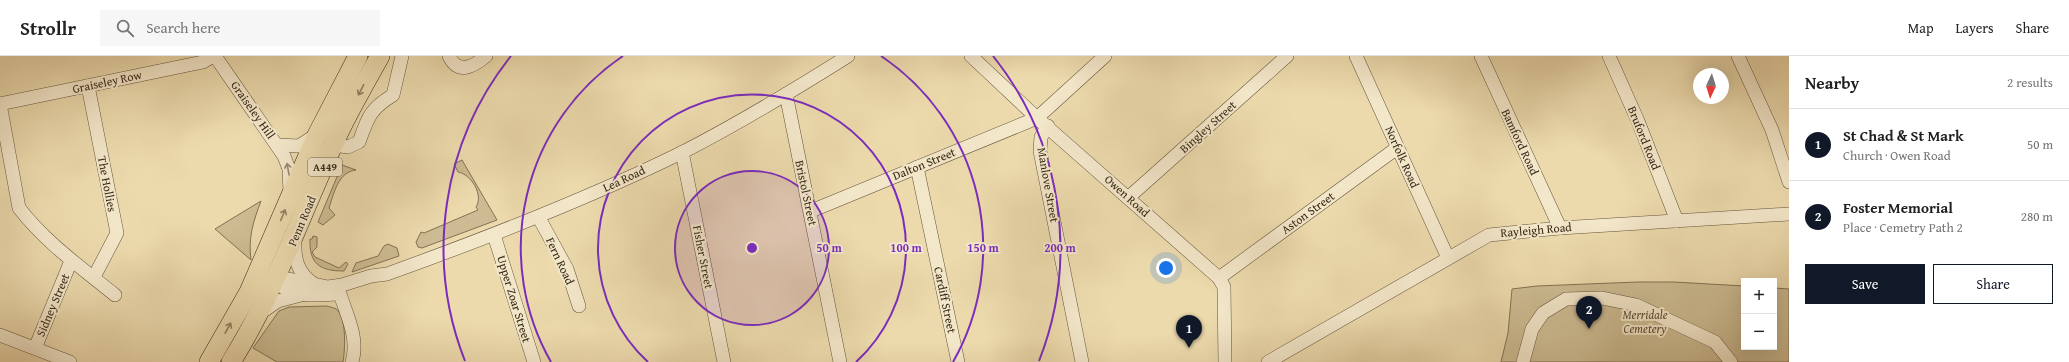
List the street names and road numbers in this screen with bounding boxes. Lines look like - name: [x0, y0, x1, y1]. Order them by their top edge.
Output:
- street label: Graiseley Row: [71, 66, 144, 97]
- street label: Graiseley Hill: [227, 77, 280, 143]
- street label: Bingley Street: [1176, 96, 1240, 157]
- street label: Bruford Road: [1624, 103, 1665, 173]
- street label: Bamford Road: [1498, 106, 1543, 178]
- street label: Norfolk Road: [1381, 123, 1424, 191]
- street label: Dalton Street: [890, 143, 958, 184]
- street label: Manlove Street: [1034, 146, 1064, 224]
- street label: The Hollies: [94, 155, 121, 213]
- road number: A449: [308, 158, 342, 176]
- street label: Bristol Street: [791, 159, 822, 228]
- street label: Lea Road: [600, 161, 648, 196]
- street label: Owen Road: [1101, 171, 1154, 221]
- street label: Aston Street: [1278, 187, 1338, 238]
- street label: Penn Road: [283, 192, 320, 249]
- street label: Rayleigh Road: [1500, 218, 1573, 241]
- street label: Fisher Street: [689, 224, 718, 291]
- street label: Fern Road: [542, 234, 579, 288]
- street label: Upper Zoar Street: [493, 253, 536, 345]
- street label: Cardiff Street: [930, 265, 961, 335]
- street label: Sidney Street: [32, 270, 74, 339]

